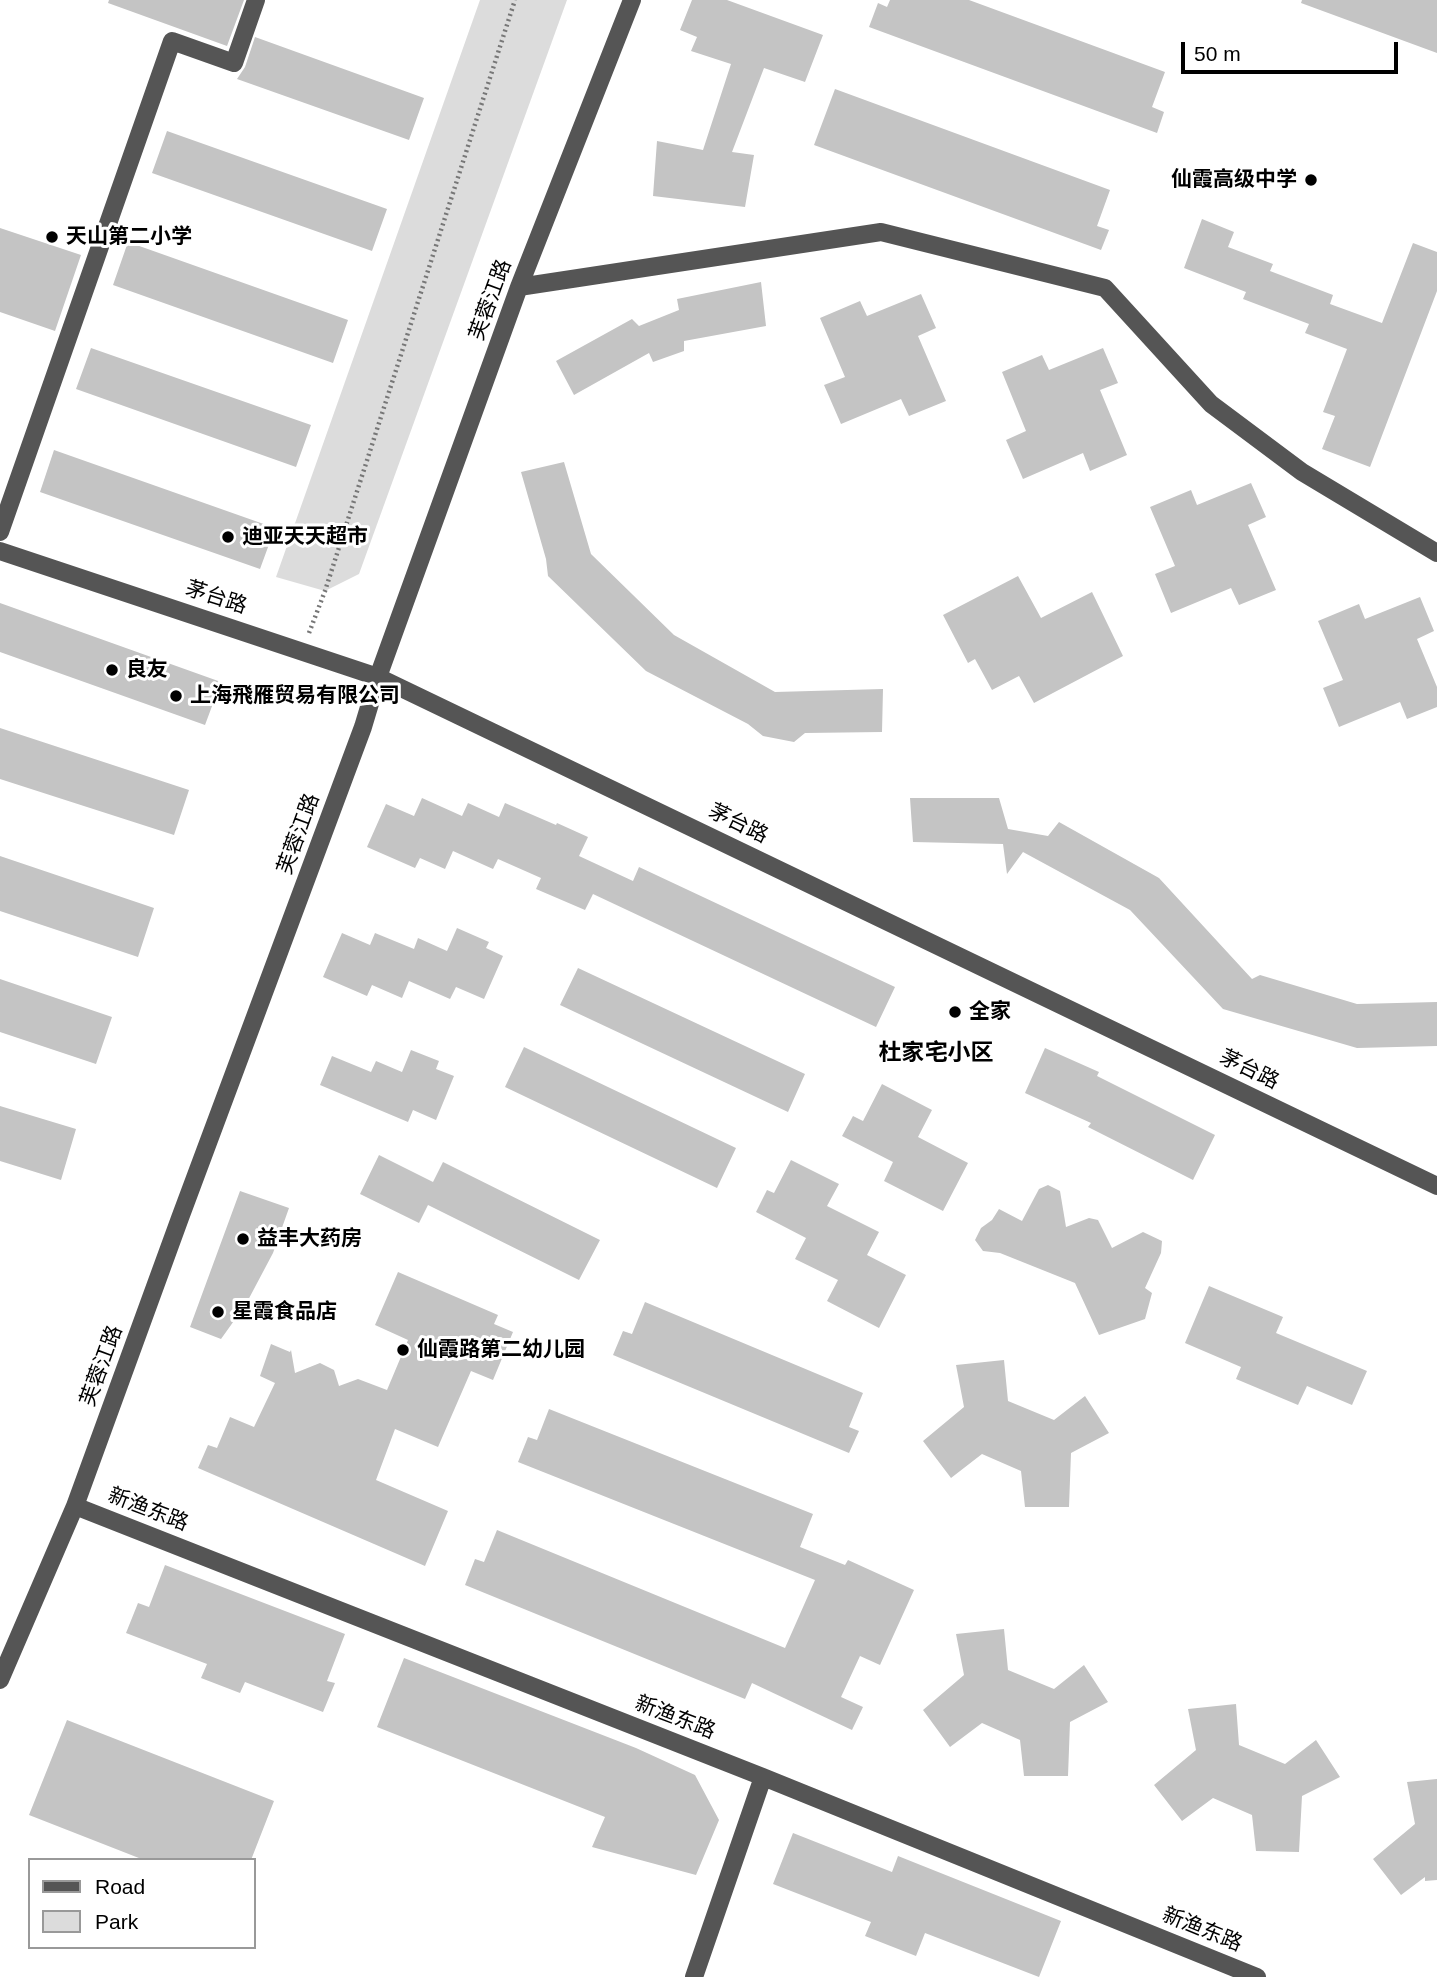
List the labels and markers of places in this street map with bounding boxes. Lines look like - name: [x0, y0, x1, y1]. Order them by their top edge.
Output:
- place label: 仙霞高级中学: [1171, 167, 1297, 193]
- marker: 仙霞高级中学: [1303, 172, 1319, 188]
- place label: 天山第二小学: [66, 224, 192, 250]
- marker: 天山第二小学: [44, 229, 60, 245]
- place label: 迪亚天天超市: [242, 524, 368, 550]
- marker: 迪亚天天超市: [220, 529, 236, 545]
- place label: 良友: [126, 657, 168, 683]
- marker: 良友: [104, 662, 120, 678]
- place label: 上海飛雁贸易有限公司: [190, 683, 400, 709]
- marker: 上海飛雁贸易有限公司: [168, 688, 184, 704]
- place label: 全家: [969, 999, 1011, 1025]
- marker: 全家: [947, 1004, 963, 1020]
- place label: 益丰大药房: [257, 1226, 362, 1252]
- marker: 益丰大药房: [235, 1231, 251, 1247]
- place label: 星霞食品店: [232, 1299, 337, 1325]
- marker: 星霞食品店: [210, 1304, 226, 1320]
- place label: 仙霞路第二幼儿园: [417, 1337, 585, 1363]
- marker: 仙霞路第二幼儿园: [395, 1342, 411, 1358]

